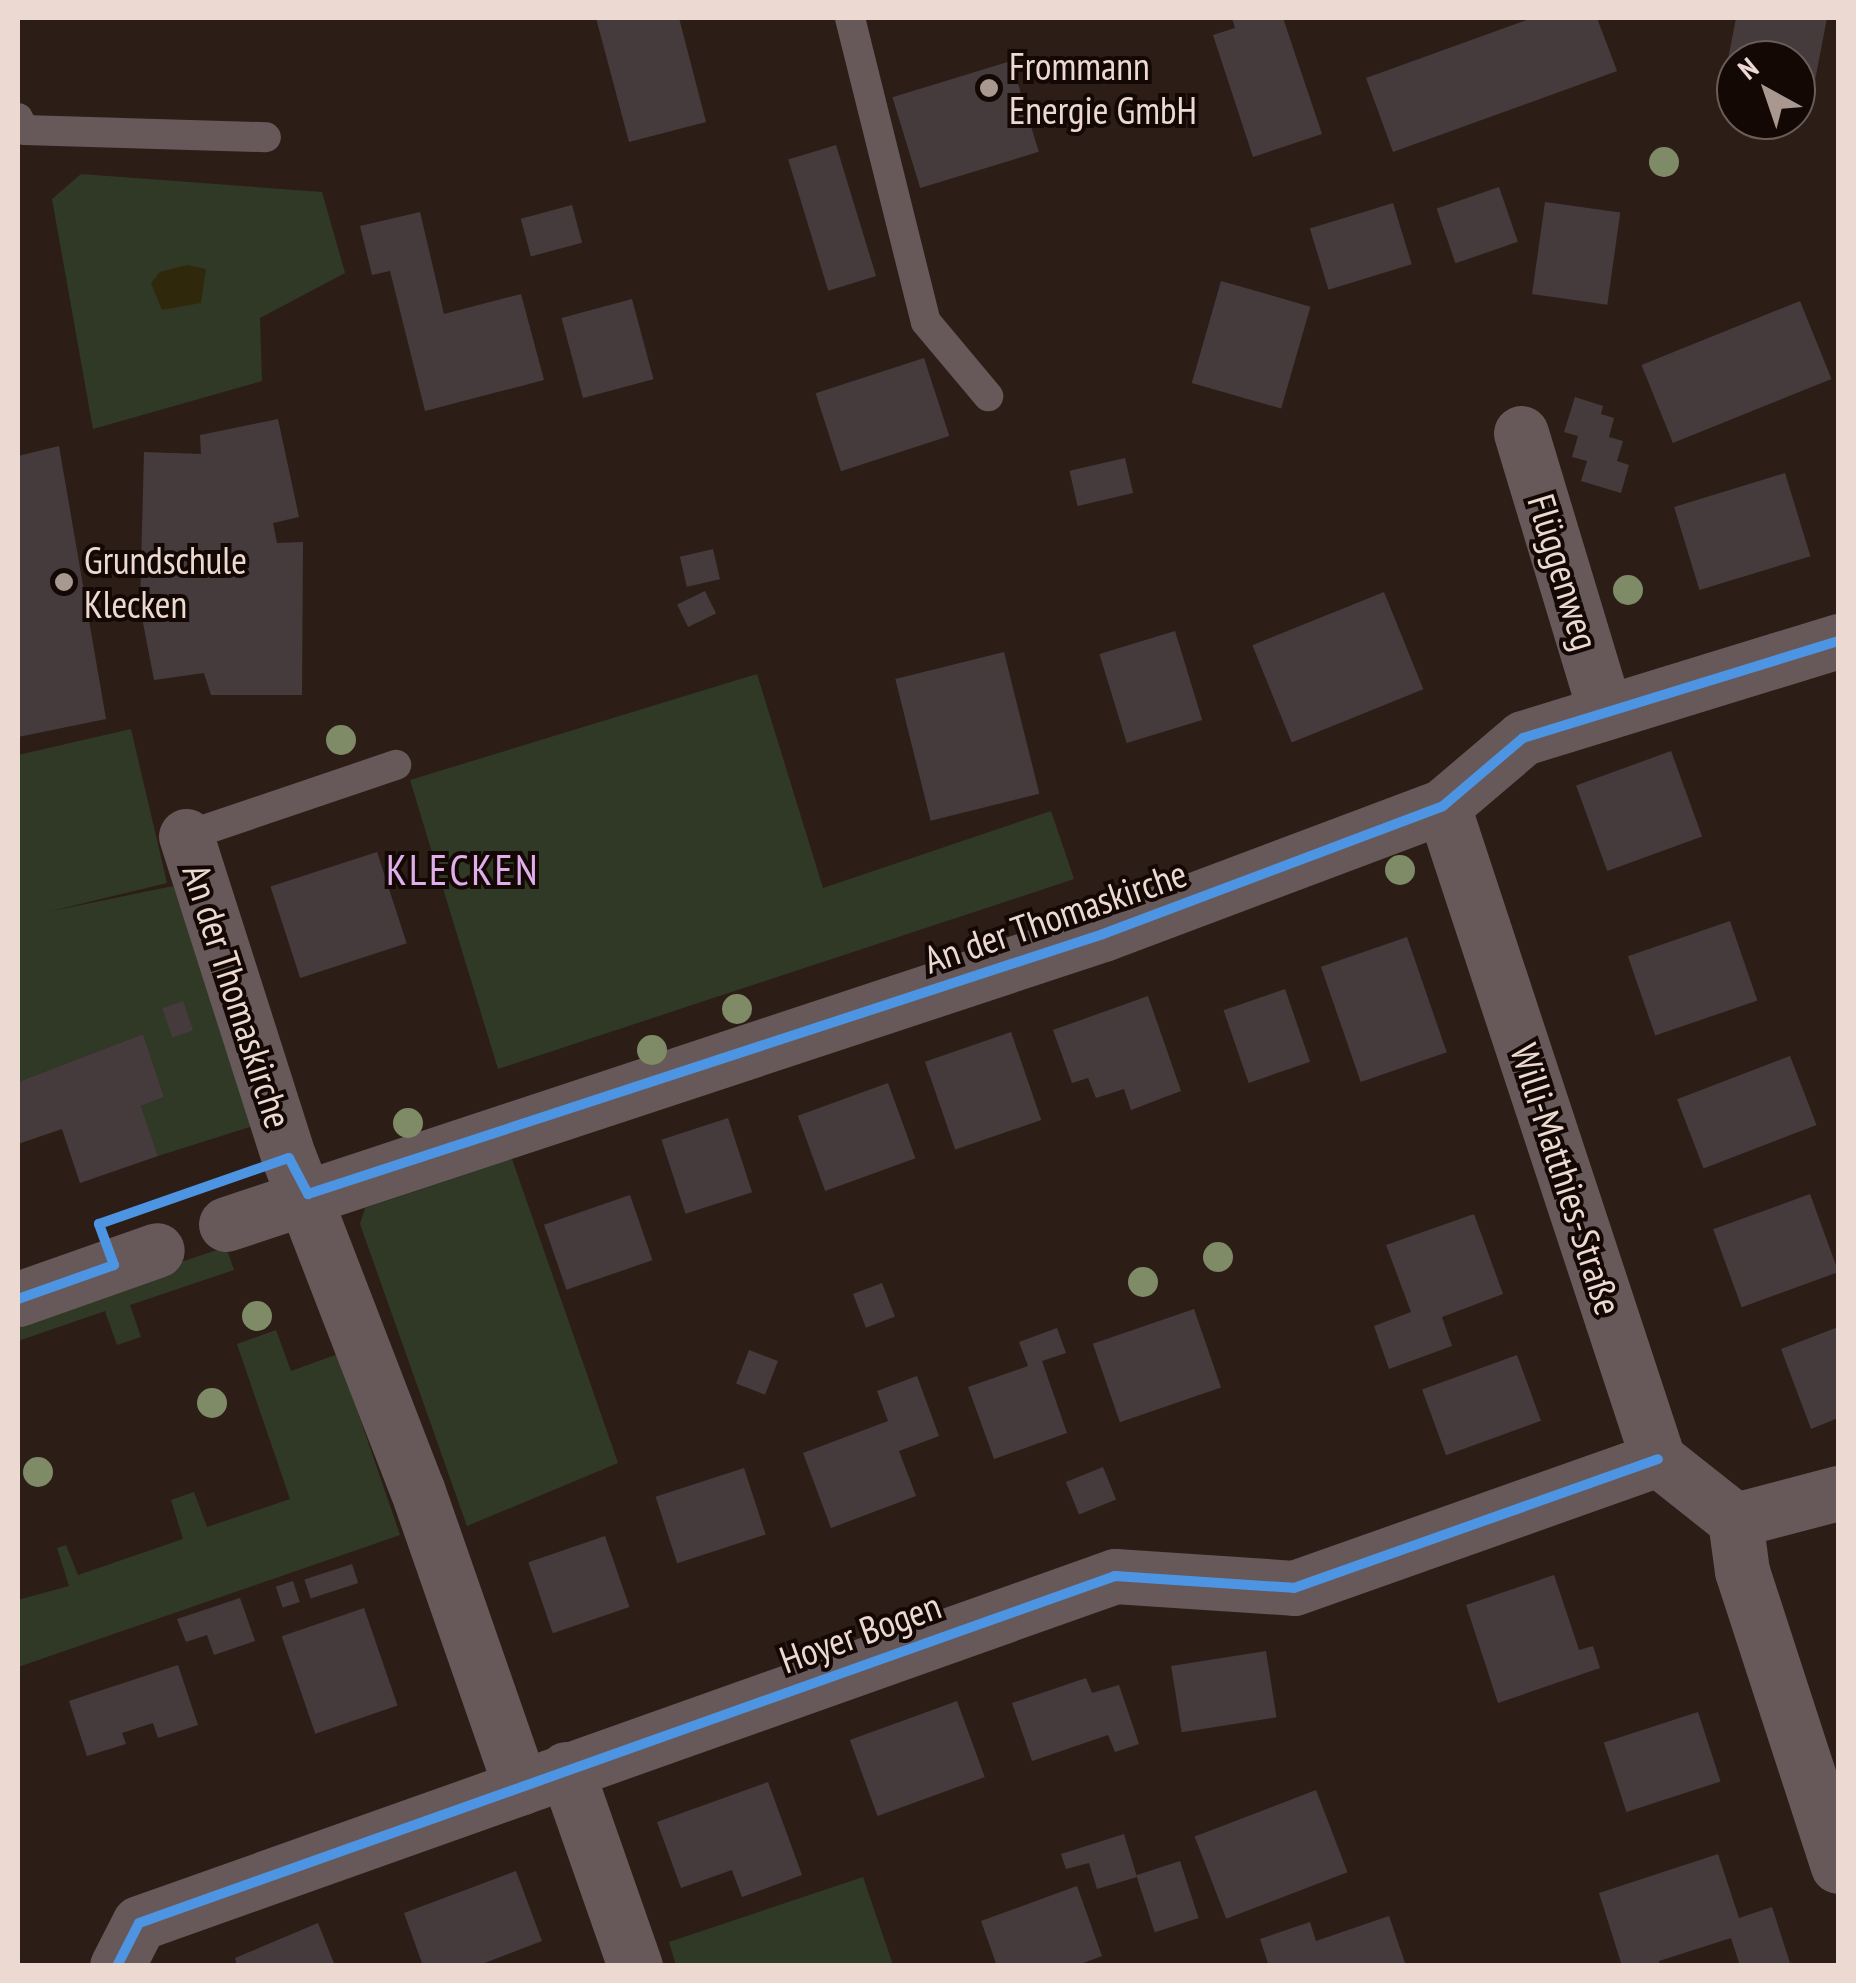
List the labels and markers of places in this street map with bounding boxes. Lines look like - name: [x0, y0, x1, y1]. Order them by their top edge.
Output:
- place label: Frommann Energie GmbH: [1009, 43, 1197, 132]
- marker: Frommann Energie GmbH: [978, 77, 1000, 99]
- place label: Grundschule Klecken: [84, 537, 247, 626]
- marker: Grundschule Klecken: [53, 571, 75, 593]

